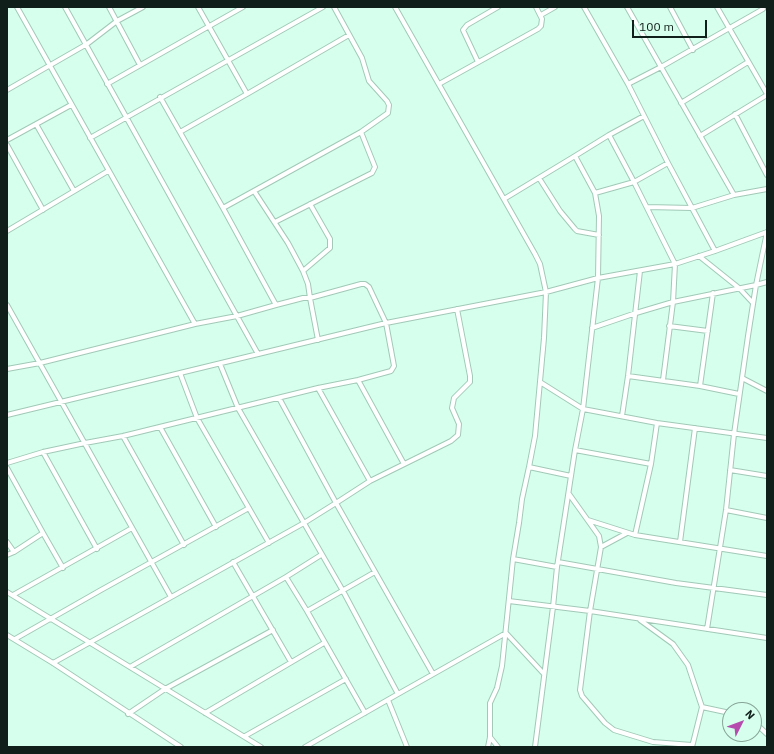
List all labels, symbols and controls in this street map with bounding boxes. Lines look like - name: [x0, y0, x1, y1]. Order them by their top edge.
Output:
- scale bar: [634, 12, 709, 38]
- text: 100 m: [639, 19, 674, 34]
- north arrow: [722, 702, 762, 742]
- text: N: [742, 707, 758, 722]

